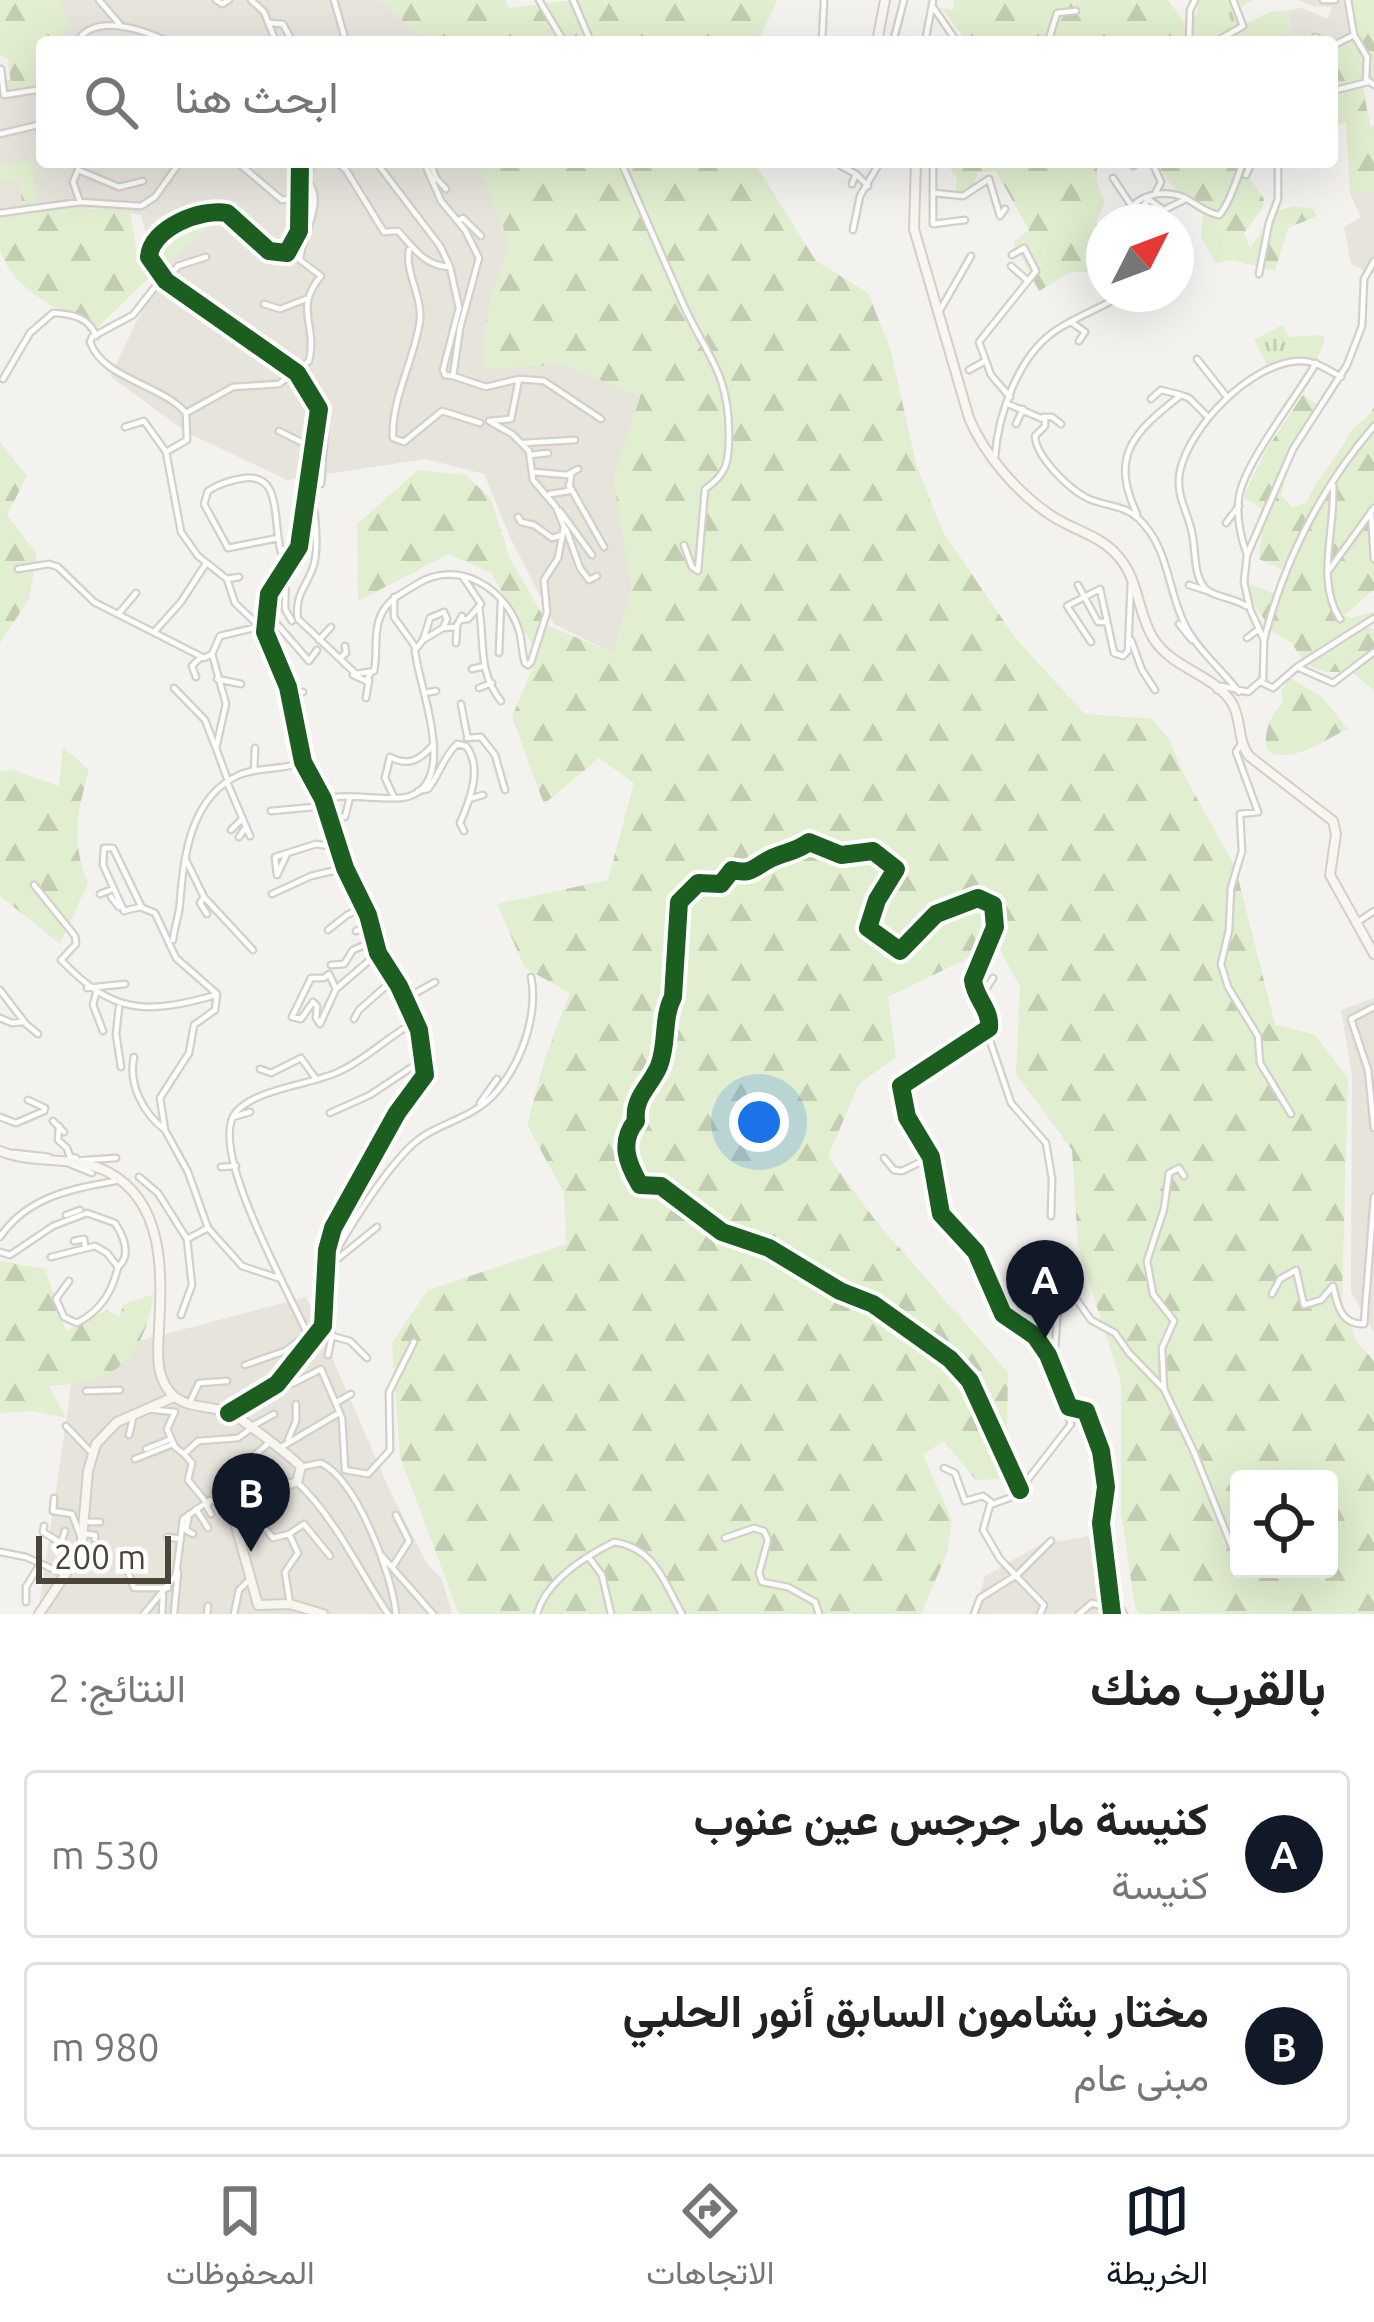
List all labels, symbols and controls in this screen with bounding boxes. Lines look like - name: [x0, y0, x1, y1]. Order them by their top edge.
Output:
- search box: [36, 36, 1338, 168]
- icon: search: [78, 69, 144, 135]
- text: ابحث هنا: [174, 71, 339, 122]
- north arrow: [1086, 204, 1194, 312]
- your location: [729, 1092, 789, 1152]
- pin: A: [1006, 1240, 1084, 1339]
- pin: B: [212, 1453, 290, 1552]
- map controls: [1230, 1470, 1338, 1578]
- button: locate: [1230, 1470, 1338, 1578]
- scale bar: [36, 1530, 171, 1583]
- text: 200 m: [54, 1538, 146, 1575]
- text: بالقرب منك: [1090, 1657, 1326, 1715]
- text: النتائج: 2: [48, 1666, 186, 1709]
- text: كنيسة مار جرجس عين عنوب: [693, 1793, 1209, 1844]
- text: 530 m: [51, 1833, 160, 1876]
- text: A: [1270, 1833, 1298, 1876]
- text: كنيسة: [1111, 1863, 1209, 1906]
- text: مختار بشامون السابق أنور الحلبي: [622, 1985, 1209, 2036]
- text: 980 m: [51, 2025, 160, 2068]
- text: B: [1271, 2025, 1297, 2068]
- text: مبنى عام: [1074, 2055, 1209, 2098]
- tab: المحفوظات: [166, 2178, 315, 2302]
- tab: الاتجاهات: [646, 2178, 774, 2302]
- tab: الخريطة: [1106, 2178, 1208, 2302]

